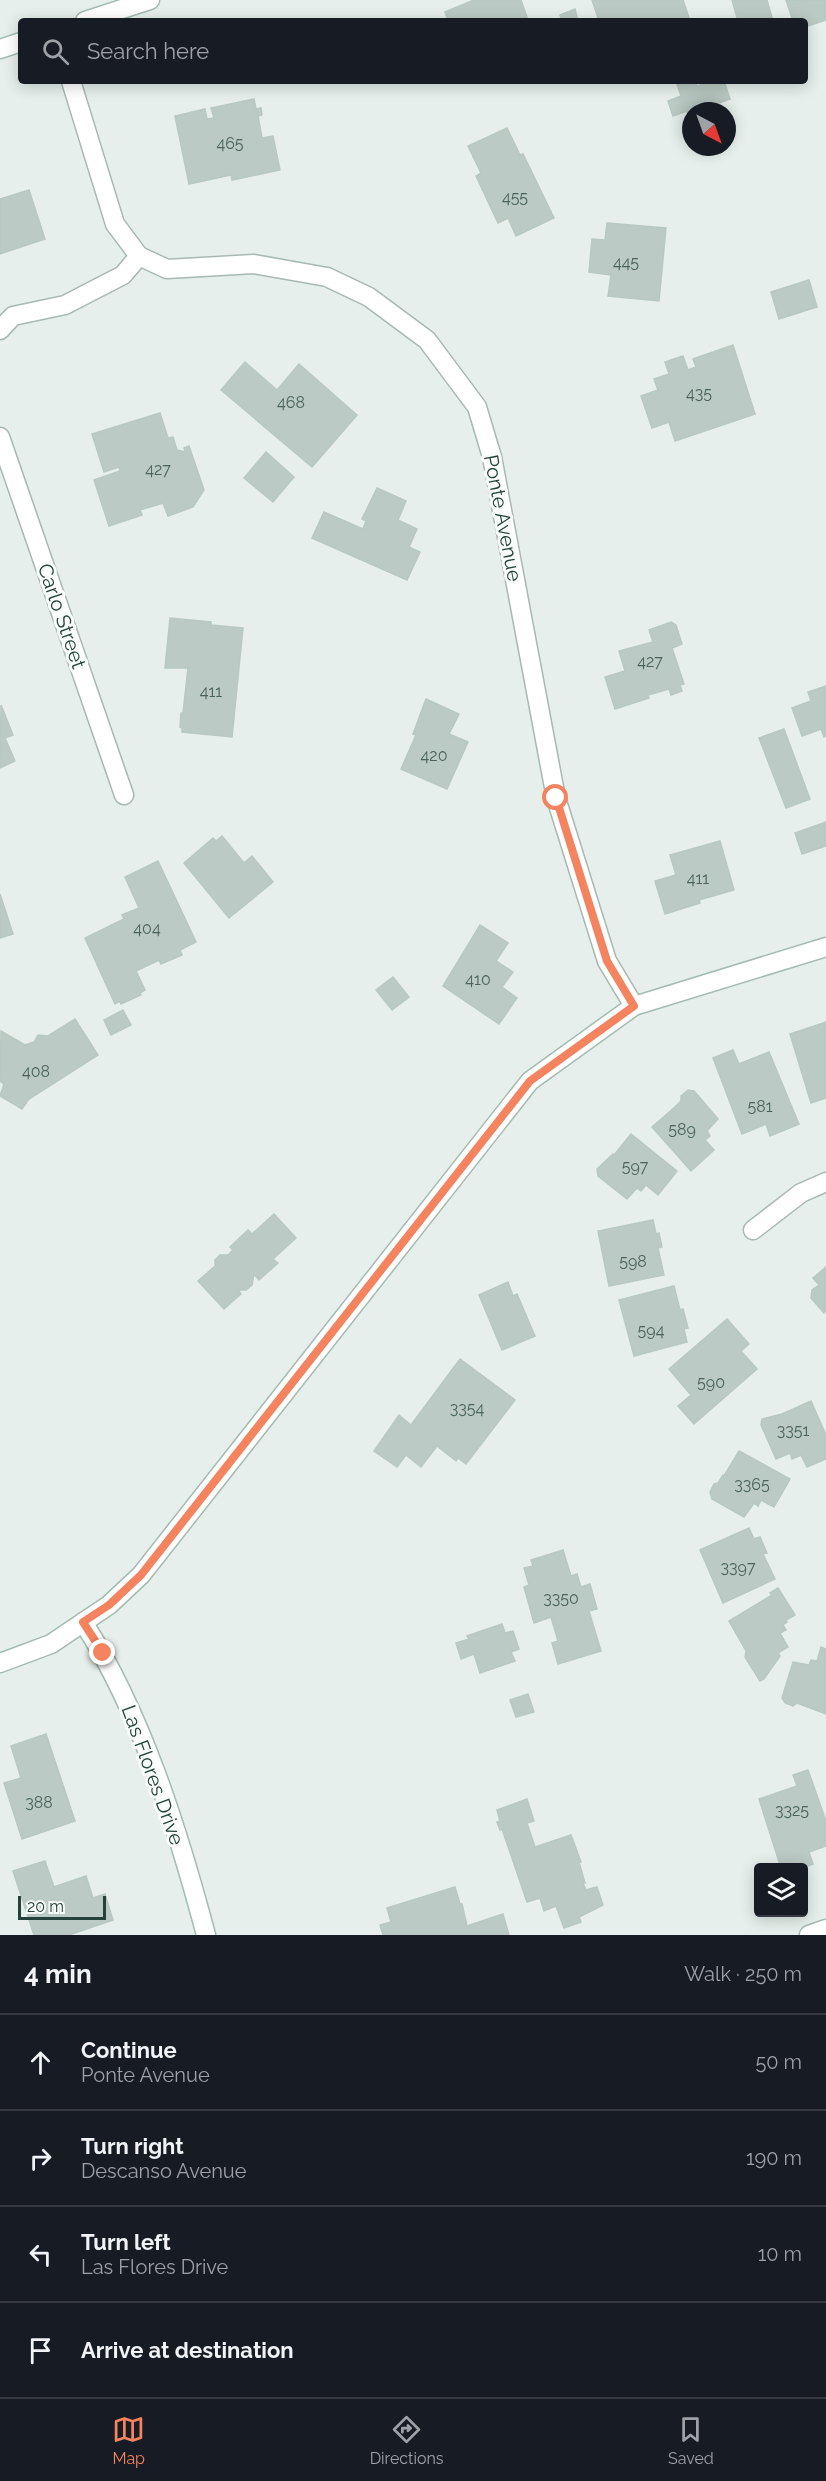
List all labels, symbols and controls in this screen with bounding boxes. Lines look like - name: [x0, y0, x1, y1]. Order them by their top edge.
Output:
- search box: [18, 18, 808, 84]
- icon: search: [39, 35, 72, 68]
- text: Search here: [87, 38, 209, 64]
- north arrow: [682, 102, 736, 156]
- house number: 465: [216, 134, 244, 153]
- house number: 455: [502, 188, 528, 207]
- house number: 445: [613, 253, 639, 272]
- house number: 435: [686, 384, 712, 403]
- house number: 468: [277, 393, 305, 412]
- street label: Ponte Avenue: [479, 453, 527, 584]
- house number: 427: [145, 460, 171, 479]
- street label: Carlo Street: [33, 560, 91, 672]
- house number: 427: [637, 652, 663, 671]
- house number: 411: [200, 682, 222, 701]
- house number: 420: [421, 746, 447, 765]
- route start: [542, 784, 568, 810]
- house number: 411: [687, 869, 709, 888]
- house number: 404: [133, 919, 161, 938]
- house number: 410: [465, 970, 491, 989]
- house number: 408: [22, 1062, 50, 1081]
- house number: 581: [747, 1097, 773, 1116]
- house number: 589: [668, 1120, 696, 1139]
- house number: 597: [622, 1157, 649, 1176]
- house number: 598: [619, 1252, 647, 1271]
- house number: 594: [638, 1321, 665, 1340]
- house number: 590: [697, 1373, 725, 1392]
- house number: 3354: [450, 1399, 485, 1418]
- house number: 3351: [777, 1421, 809, 1440]
- house number: 3365: [734, 1475, 770, 1494]
- house number: 3397: [721, 1558, 756, 1577]
- house number: 3350: [543, 1589, 579, 1608]
- route end: [89, 1639, 115, 1665]
- street label: Las Flores Drive: [117, 1702, 190, 1849]
- house number: 388: [25, 1793, 53, 1812]
- house number: 3325: [775, 1801, 809, 1820]
- map controls: [754, 1863, 808, 1917]
- button: layers: [754, 1863, 808, 1917]
- scale bar: [18, 1893, 106, 1920]
- text: 20 m: [27, 1897, 64, 1916]
- text: 4 min: [24, 1959, 92, 1989]
- text: Walk · 250 m: [684, 1962, 802, 1986]
- text: Continue: [81, 2037, 177, 2063]
- icon: ahead: [24, 2046, 57, 2079]
- text: 50 m: [755, 2050, 802, 2074]
- text: Ponte Avenue: [81, 2063, 210, 2087]
- text: Turn right: [81, 2133, 184, 2159]
- icon: right: [24, 2142, 57, 2175]
- text: 190 m: [746, 2146, 802, 2170]
- text: Descanso Avenue: [81, 2159, 246, 2183]
- text: Turn left: [81, 2229, 171, 2255]
- icon: left: [24, 2238, 57, 2271]
- text: 10 m: [758, 2242, 802, 2266]
- text: Las Flores Drive: [81, 2255, 228, 2279]
- icon: arrive: [24, 2334, 57, 2367]
- text: Arrive at destination: [81, 2337, 294, 2363]
- tab: Map: [112, 2413, 145, 2468]
- tab: Directions: [370, 2413, 444, 2468]
- tab: Saved: [668, 2413, 714, 2468]

